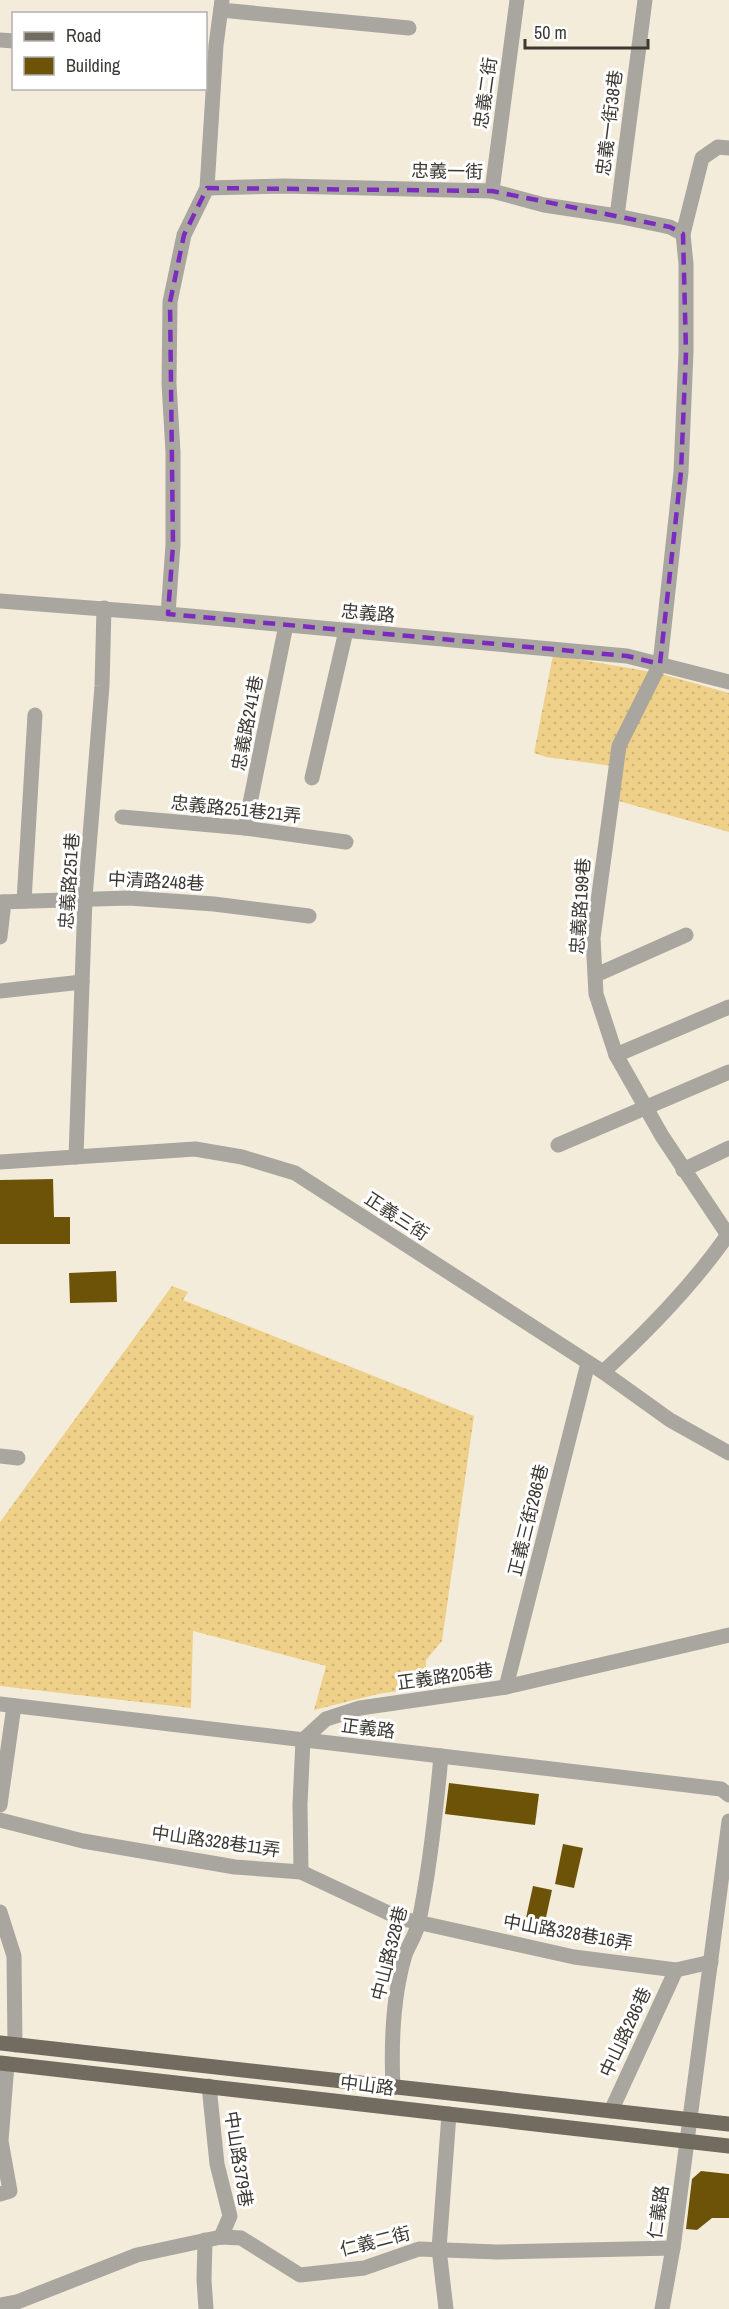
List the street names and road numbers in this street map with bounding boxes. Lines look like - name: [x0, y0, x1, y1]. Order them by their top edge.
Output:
- street label: 忠義二街: [468, 56, 502, 130]
- street label: 忠義一街38巷: [590, 69, 628, 177]
- street label: 忠義一街: [411, 158, 483, 184]
- street label: 忠義路: [340, 598, 396, 628]
- street label: 忠義路241巷: [226, 673, 268, 773]
- street label: 忠義路251巷21弄: [170, 790, 302, 828]
- street label: 忠義路251巷: [53, 832, 85, 930]
- street label: 忠義路199巷: [564, 857, 596, 955]
- street label: 中清路248巷: [107, 866, 205, 896]
- street label: 正義三街: [360, 1186, 434, 1246]
- street label: 正義三街286巷: [502, 1461, 554, 1579]
- street label: 正義路205巷: [395, 1657, 495, 1695]
- street label: 正義路: [340, 1712, 396, 1744]
- street label: 中山路328巷11弄: [150, 1820, 282, 1862]
- street label: 中山路328巷: [365, 1903, 413, 2003]
- street label: 中山路328巷16弄: [501, 1908, 635, 1956]
- street label: 中山路286巷: [593, 1983, 657, 2081]
- street label: 中山路: [339, 2069, 395, 2101]
- street label: 中山路379巷: [219, 2109, 259, 2209]
- street label: 仁義路: [642, 2184, 674, 2240]
- street label: 仁義二街: [337, 2220, 413, 2262]

